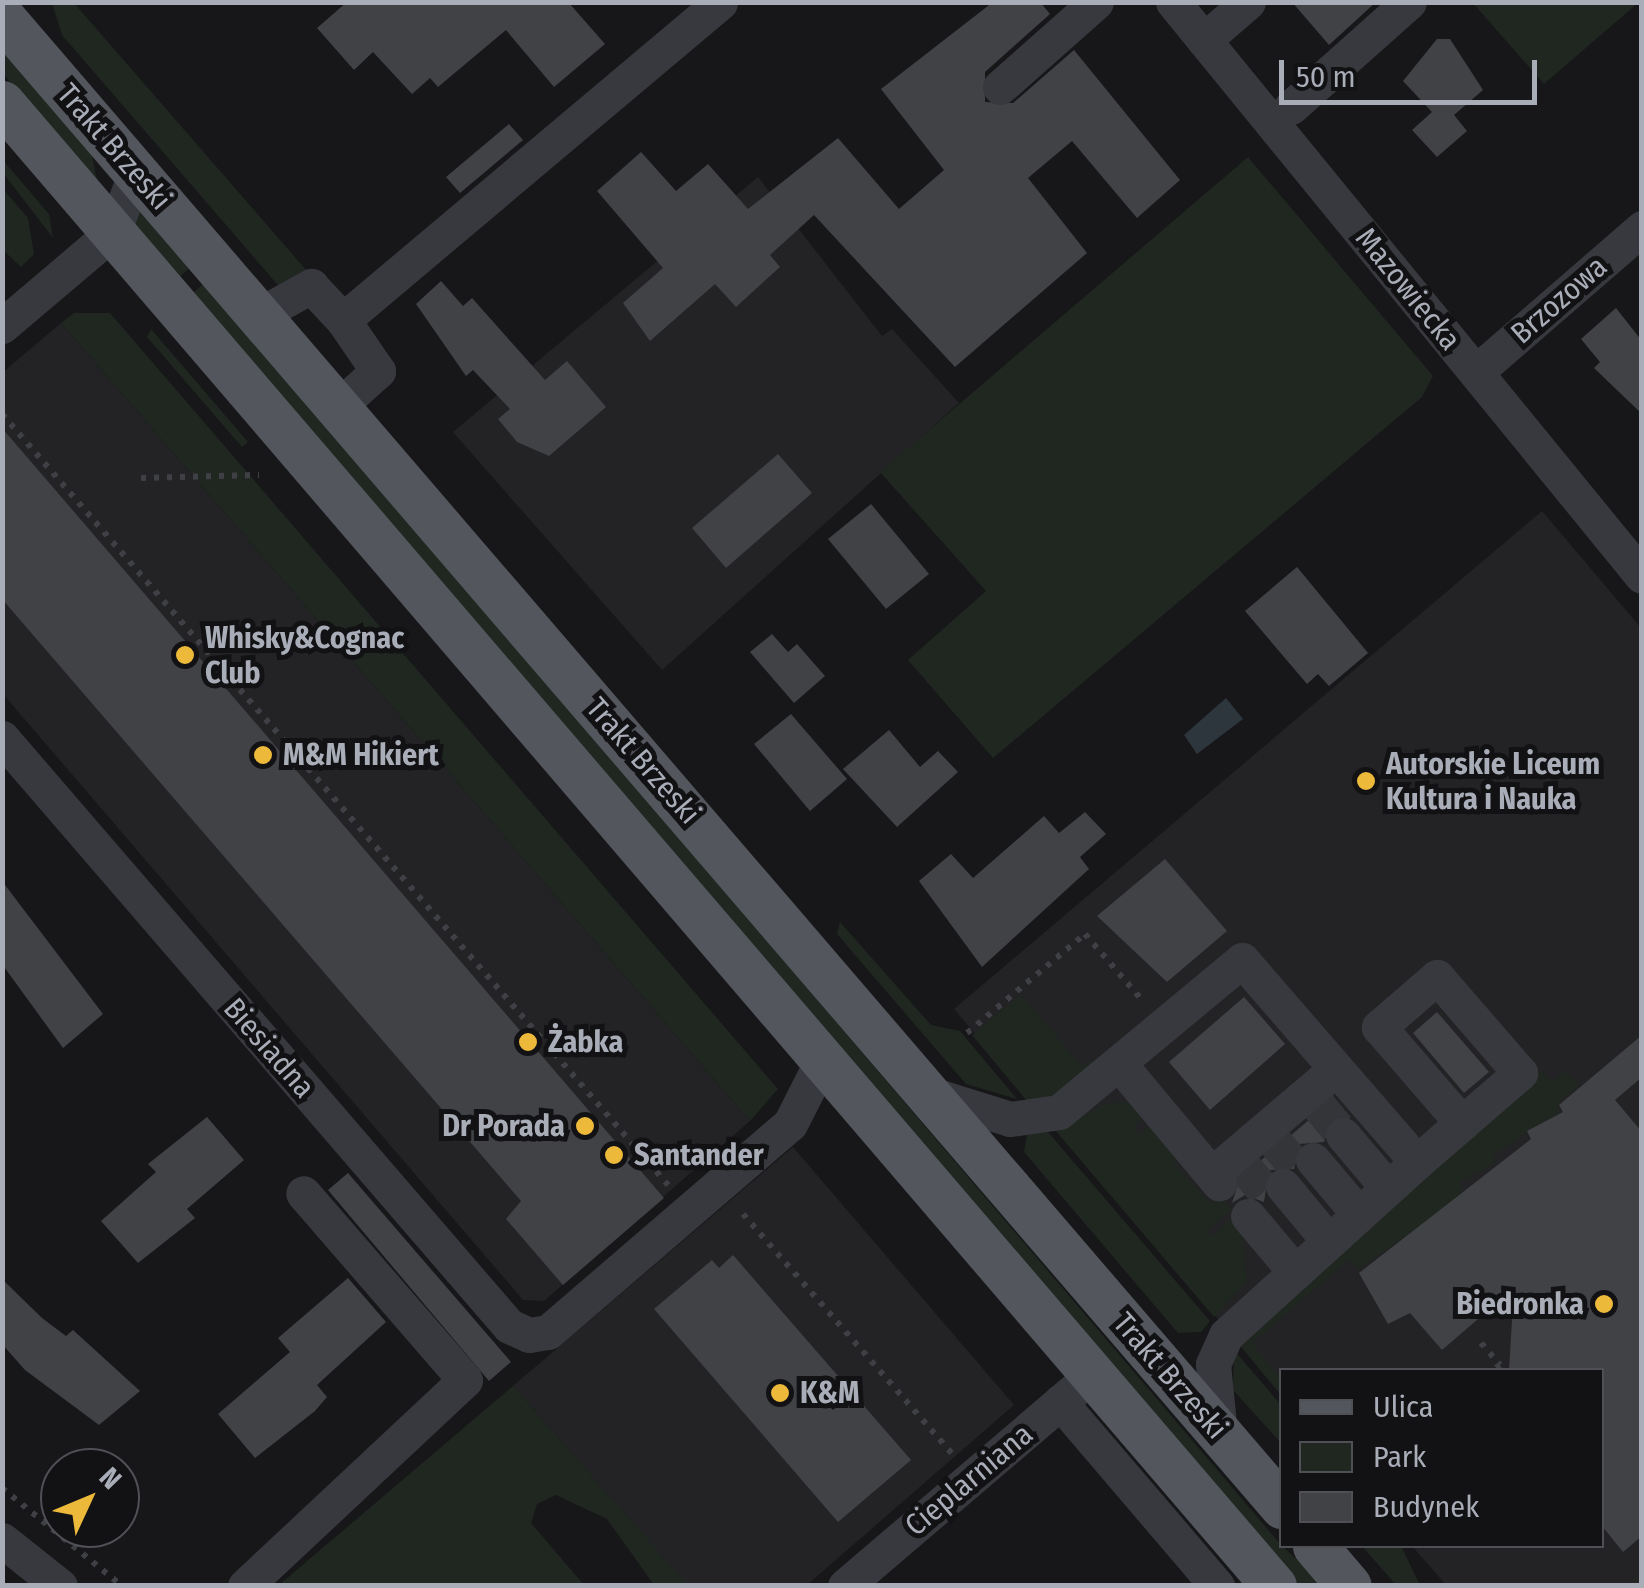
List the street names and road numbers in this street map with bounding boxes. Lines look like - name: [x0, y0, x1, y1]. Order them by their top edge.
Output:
- street label: Trakt Brzeski: [49, 77, 179, 217]
- street label: Mazowiecka: [1348, 221, 1468, 357]
- street label: Brzozowa: [1504, 249, 1614, 351]
- street label: Trakt Brzeski: [578, 691, 708, 831]
- street label: Biesiadna: [216, 991, 322, 1105]
- street label: Trakt Brzeski: [1105, 1306, 1235, 1446]
- street label: Cieplarniana: [898, 1416, 1040, 1544]

